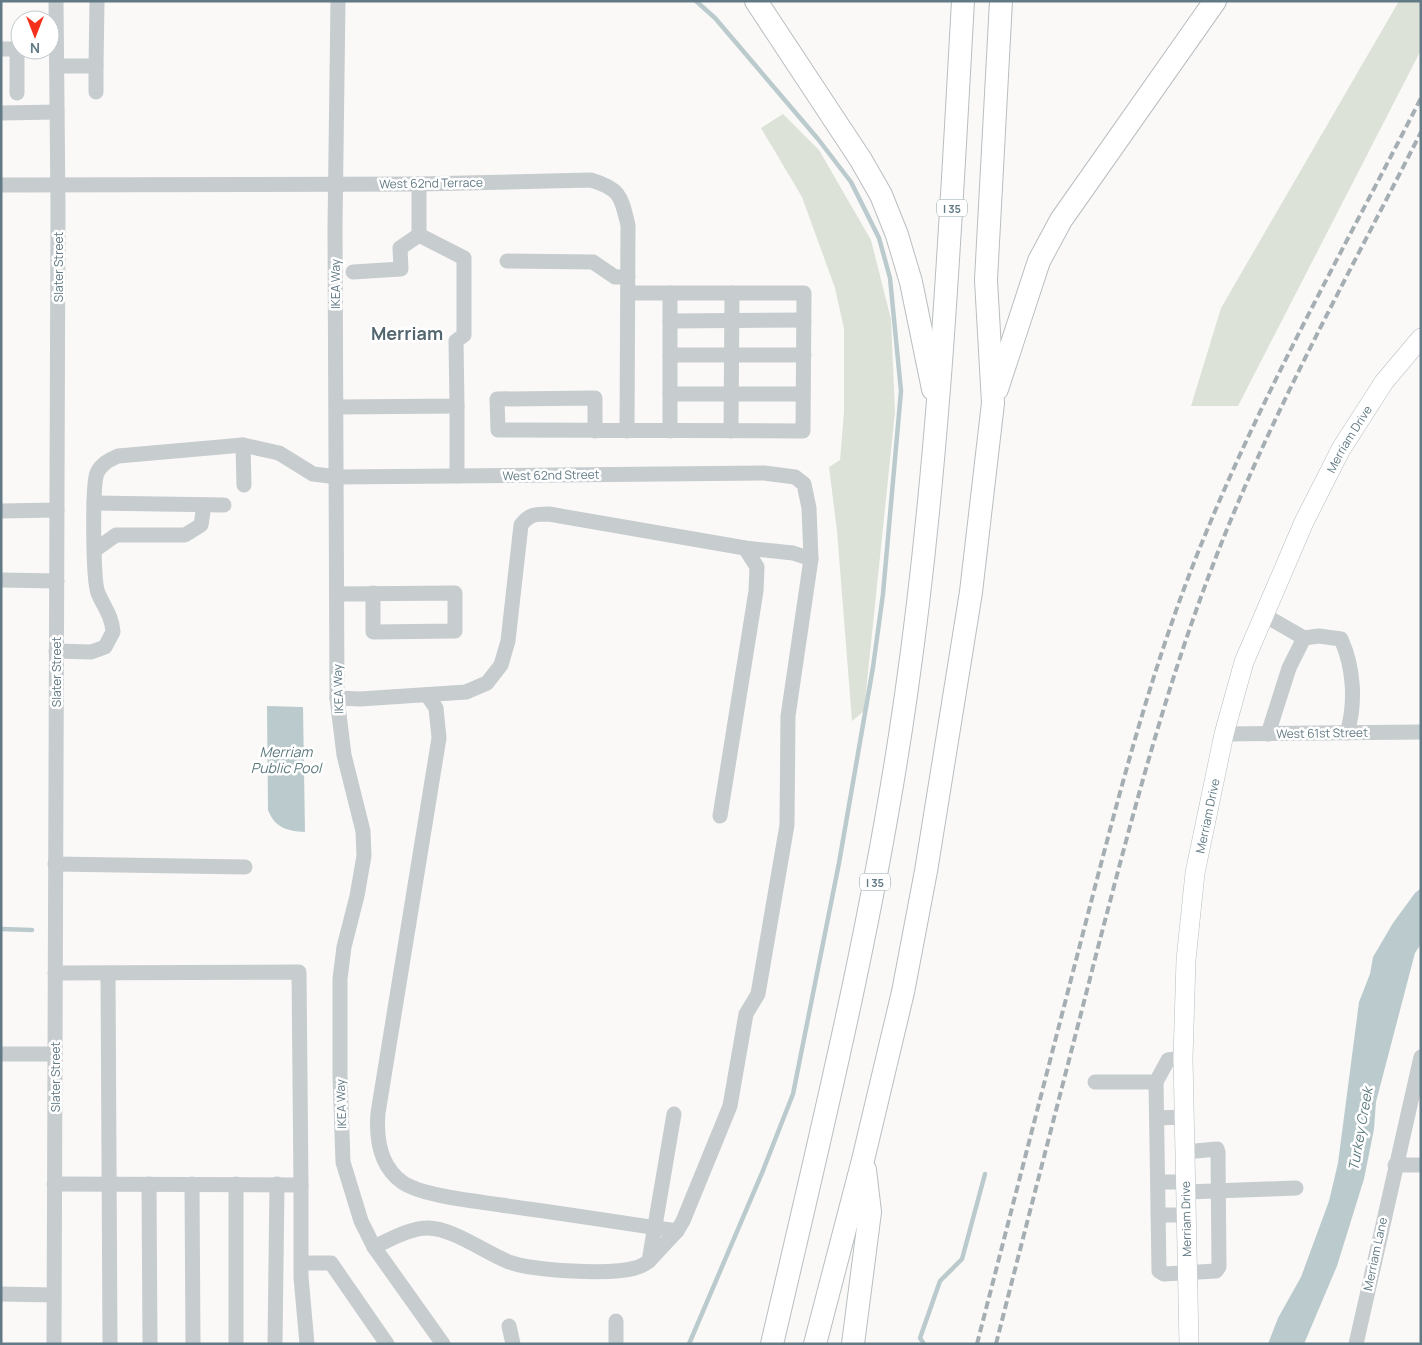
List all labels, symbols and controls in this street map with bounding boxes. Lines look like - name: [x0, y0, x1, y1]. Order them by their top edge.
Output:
- north arrow: [10, 10, 60, 60]
- text: N: [30, 39, 40, 58]
- street label: West 62nd Terrace: [379, 174, 483, 192]
- road number: I 35: [937, 200, 967, 217]
- street label: Slater Street: [50, 232, 67, 302]
- street label: IKEA Way: [327, 258, 344, 309]
- district label: Merriam: [371, 321, 443, 345]
- street label: Merriam Drive: [1322, 402, 1375, 476]
- street label: West 62nd Street: [502, 466, 600, 484]
- street label: Slater Street: [48, 637, 65, 707]
- street label: IKEA Way: [329, 663, 347, 714]
- street label: West 61st Street: [1276, 724, 1368, 742]
- water label: Merriam Public Pool: [251, 742, 323, 777]
- street label: Merriam Drive: [1191, 777, 1223, 855]
- road number: I 35: [860, 874, 890, 890]
- street label: Slater Street: [47, 1042, 64, 1112]
- street label: IKEA Way: [332, 1078, 350, 1129]
- water label: Turkey Creek: [1343, 1084, 1377, 1172]
- street label: Merriam Drive: [1177, 1181, 1195, 1257]
- street label: Merriam Lane: [1359, 1216, 1391, 1292]

